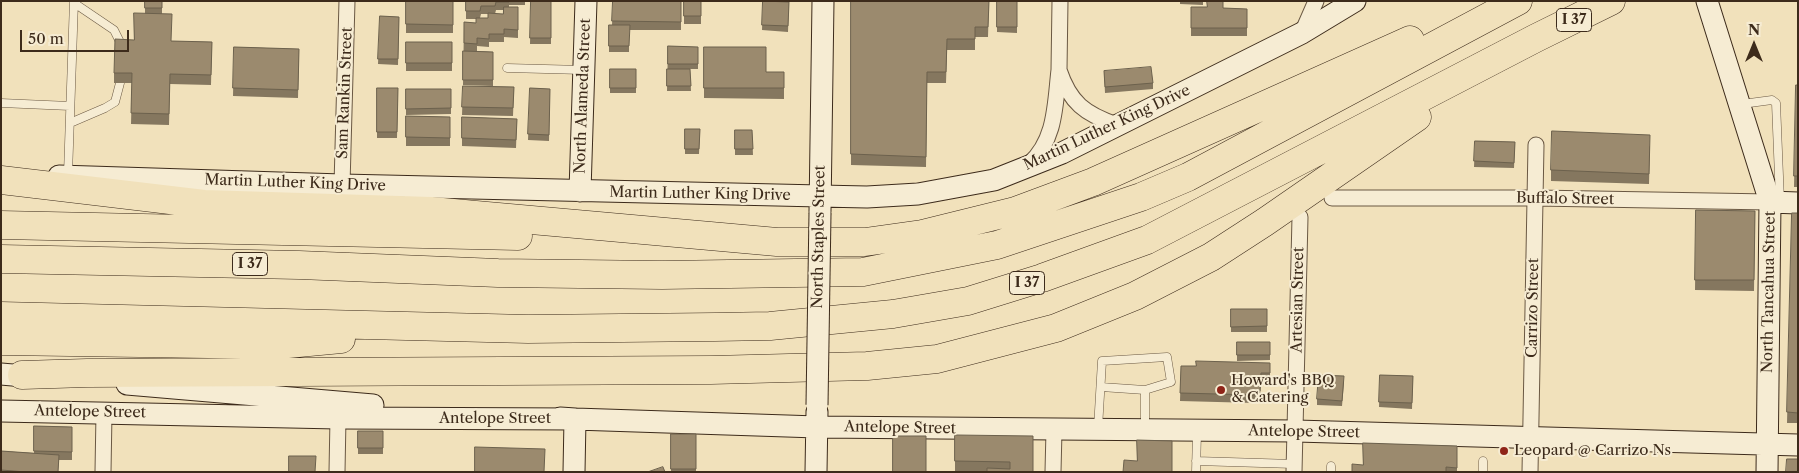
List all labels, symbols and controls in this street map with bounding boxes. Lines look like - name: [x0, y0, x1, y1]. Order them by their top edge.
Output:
- road number: I 37: [1556, 8, 1592, 32]
- street label: North Alameda Street: [571, 18, 595, 174]
- scale bar: [22, 20, 131, 52]
- north arrow: [1729, 20, 1779, 70]
- text: N: [1748, 21, 1760, 39]
- street label: Sam Rankin Street: [334, 27, 356, 159]
- text: 50 m: [28, 29, 64, 48]
- street label: Martin Luther King Drive: [1021, 81, 1193, 175]
- street label: North Staples Street: [809, 165, 829, 309]
- street label: Martin Luther King Drive: [204, 171, 386, 195]
- street label: Martin Luther King Drive: [609, 183, 791, 205]
- street label: Buffalo Street: [1516, 189, 1614, 209]
- street label: North Tancahua Street: [1759, 211, 1779, 373]
- street label: Artesian Street: [1288, 247, 1308, 353]
- road number: I 37: [232, 252, 268, 276]
- street label: Carrizo Street: [1523, 258, 1543, 358]
- road number: I 37: [1010, 272, 1044, 294]
- place label: Howard's BBQ & Catering: [1231, 372, 1334, 407]
- marker: Howard's BBQ & Catering: [1215, 384, 1227, 396]
- street label: Antelope Street: [34, 402, 146, 422]
- street label: Antelope Street: [439, 410, 551, 428]
- street label: Antelope Street: [844, 418, 956, 438]
- street label: Antelope Street: [1248, 422, 1360, 442]
- place label: Leopard @ Carrizo Ns: [1514, 442, 1671, 460]
- marker: Leopard @ Carrizo Ns: [1498, 445, 1510, 457]

